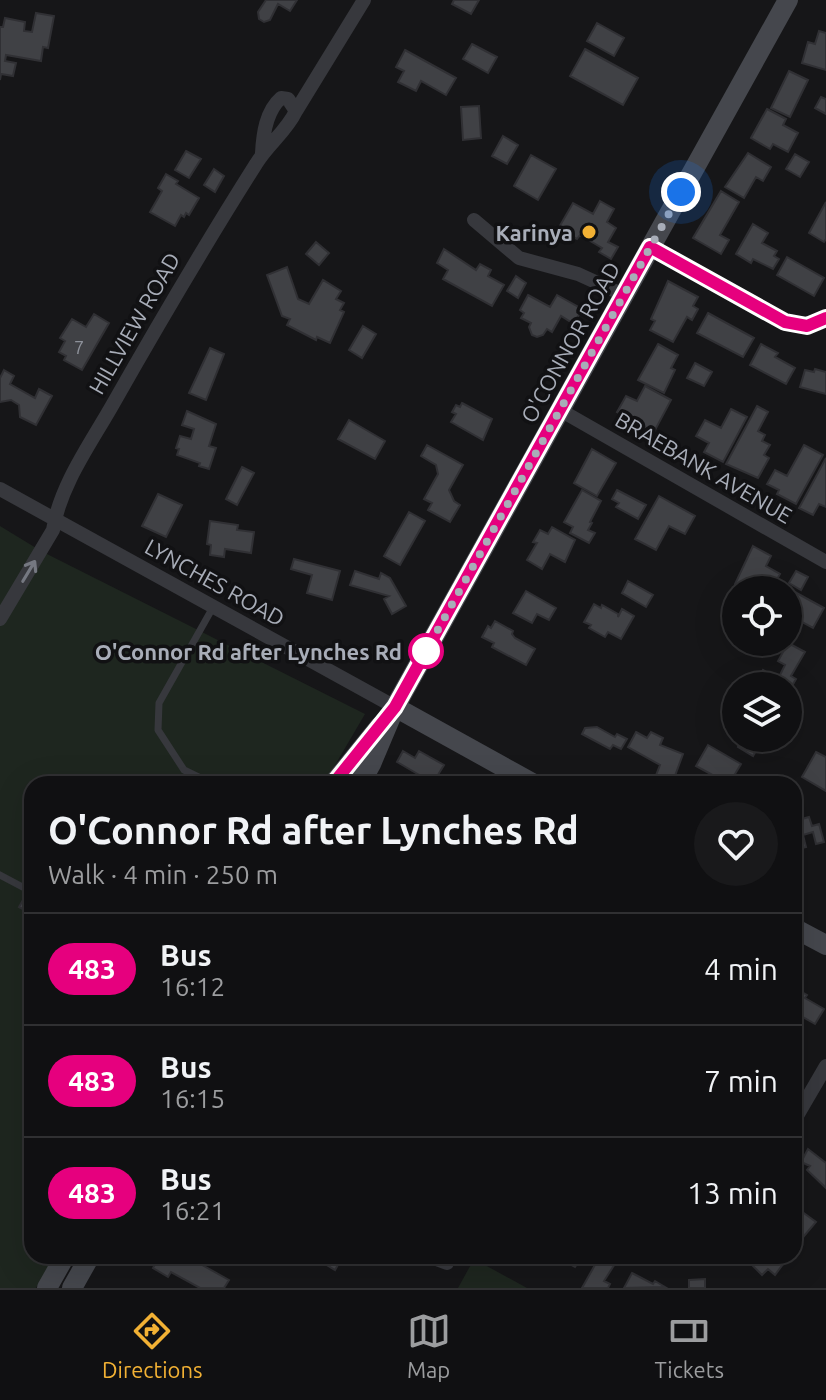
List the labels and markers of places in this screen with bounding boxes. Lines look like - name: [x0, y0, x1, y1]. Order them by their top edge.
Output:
- place label: Karinya: [495, 220, 573, 245]
- marker: Karinya: [580, 223, 598, 241]
- marker: O'Connor Rd after Lynches Rd: [409, 634, 443, 668]
- place label: O'Connor Rd after Lynches Rd: [95, 639, 402, 664]

